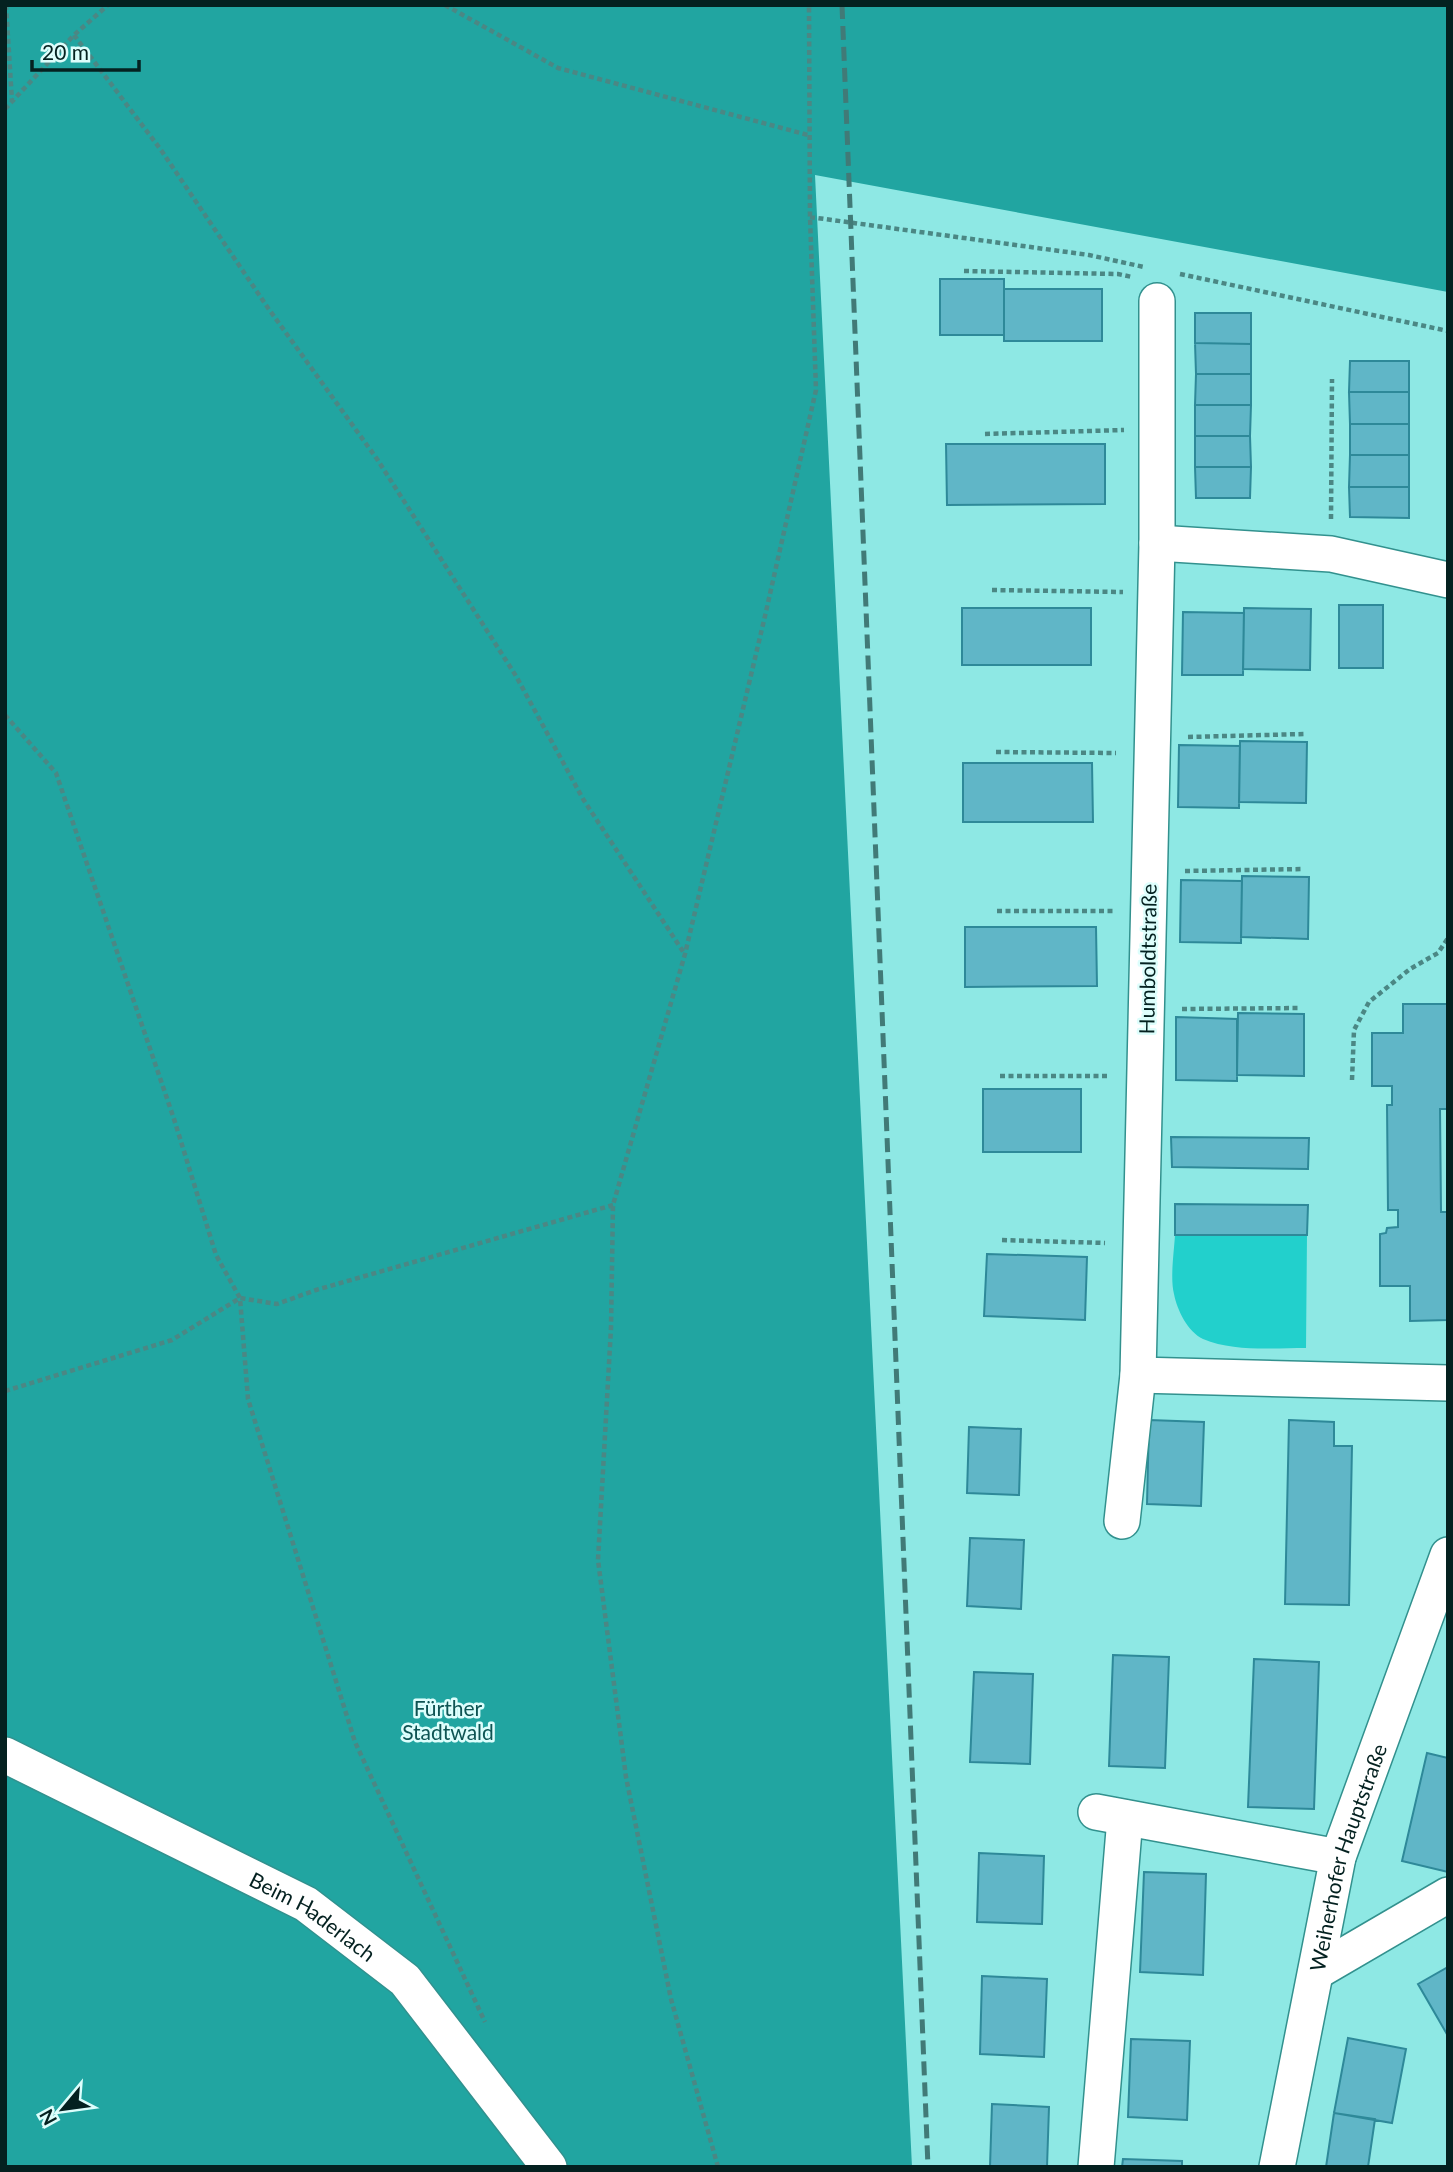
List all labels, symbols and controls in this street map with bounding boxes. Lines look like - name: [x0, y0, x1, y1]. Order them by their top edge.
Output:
- scale bar: [32, 28, 138, 72]
- text: 20 m: [42, 39, 89, 64]
- street label: Humboldtstraße: [1133, 884, 1161, 1034]
- park label: Fürther Stadtwald: [402, 1695, 494, 1744]
- street label: Weiherhofer Hauptstraße: [1303, 1740, 1391, 1973]
- street label: Beim Haderlach: [246, 1866, 381, 1966]
- north arrow: [28, 2074, 98, 2144]
- text: N: [34, 2106, 61, 2129]

